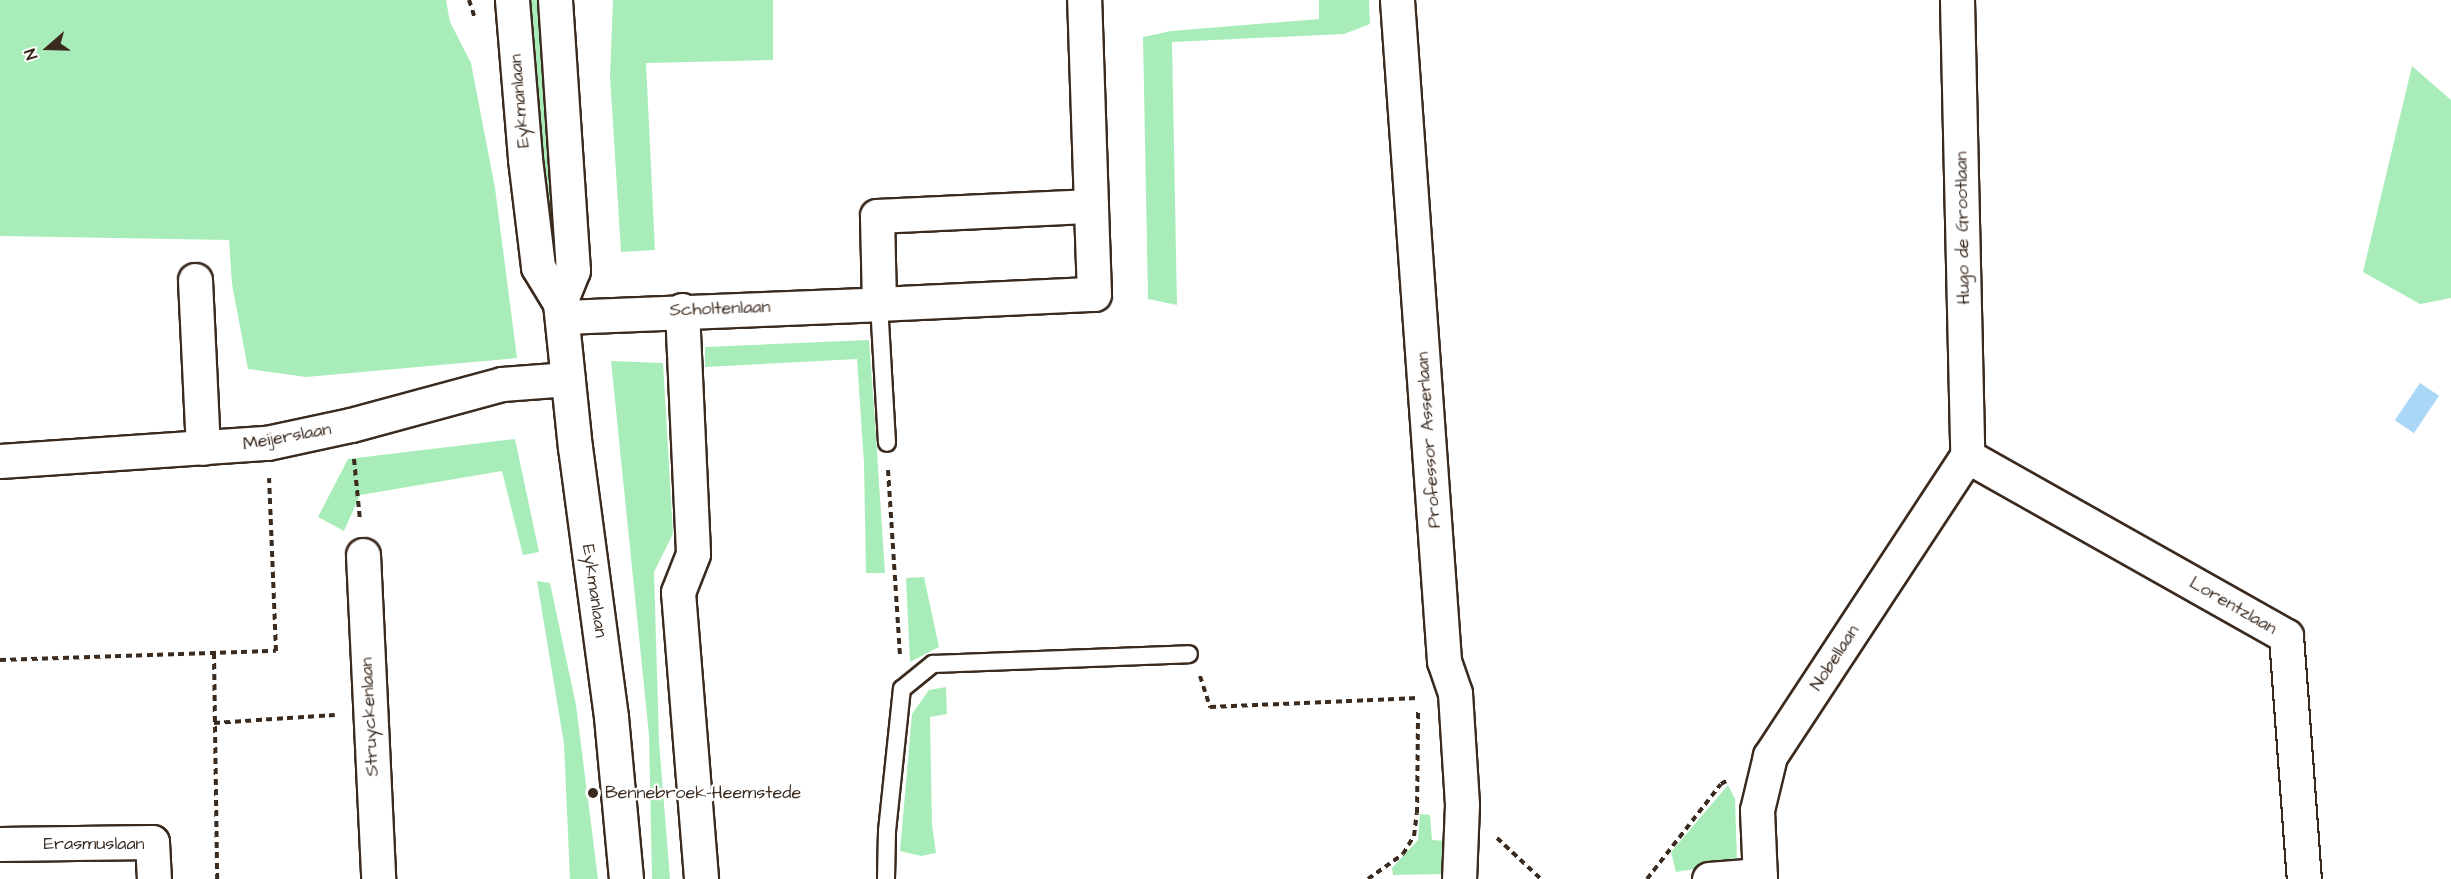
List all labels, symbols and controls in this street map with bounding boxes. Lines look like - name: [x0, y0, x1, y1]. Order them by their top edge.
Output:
- north arrow: [18, 18, 78, 78]
- text: N: [19, 46, 43, 63]
- street label: Eykmanlaan: [505, 53, 535, 149]
- street label: Hugo de Grootlaan: [1951, 151, 1975, 305]
- street label: Scholtenlaan: [669, 296, 771, 322]
- street label: Professor Asserlaan: [1412, 351, 1446, 529]
- street label: Meijerslaan: [241, 419, 333, 455]
- street label: Eykmanlaan: [577, 543, 611, 639]
- street label: Lorentzlaan: [2185, 572, 2281, 640]
- street label: Nobellaan: [1806, 621, 1864, 695]
- street label: Struyckenlaan: [356, 657, 384, 777]
- place label: Bennebroek-Heemstede: [605, 782, 801, 804]
- marker: Bennebroek-Heemstede: [586, 786, 600, 800]
- street label: Erasmuslaan: [43, 833, 145, 855]

